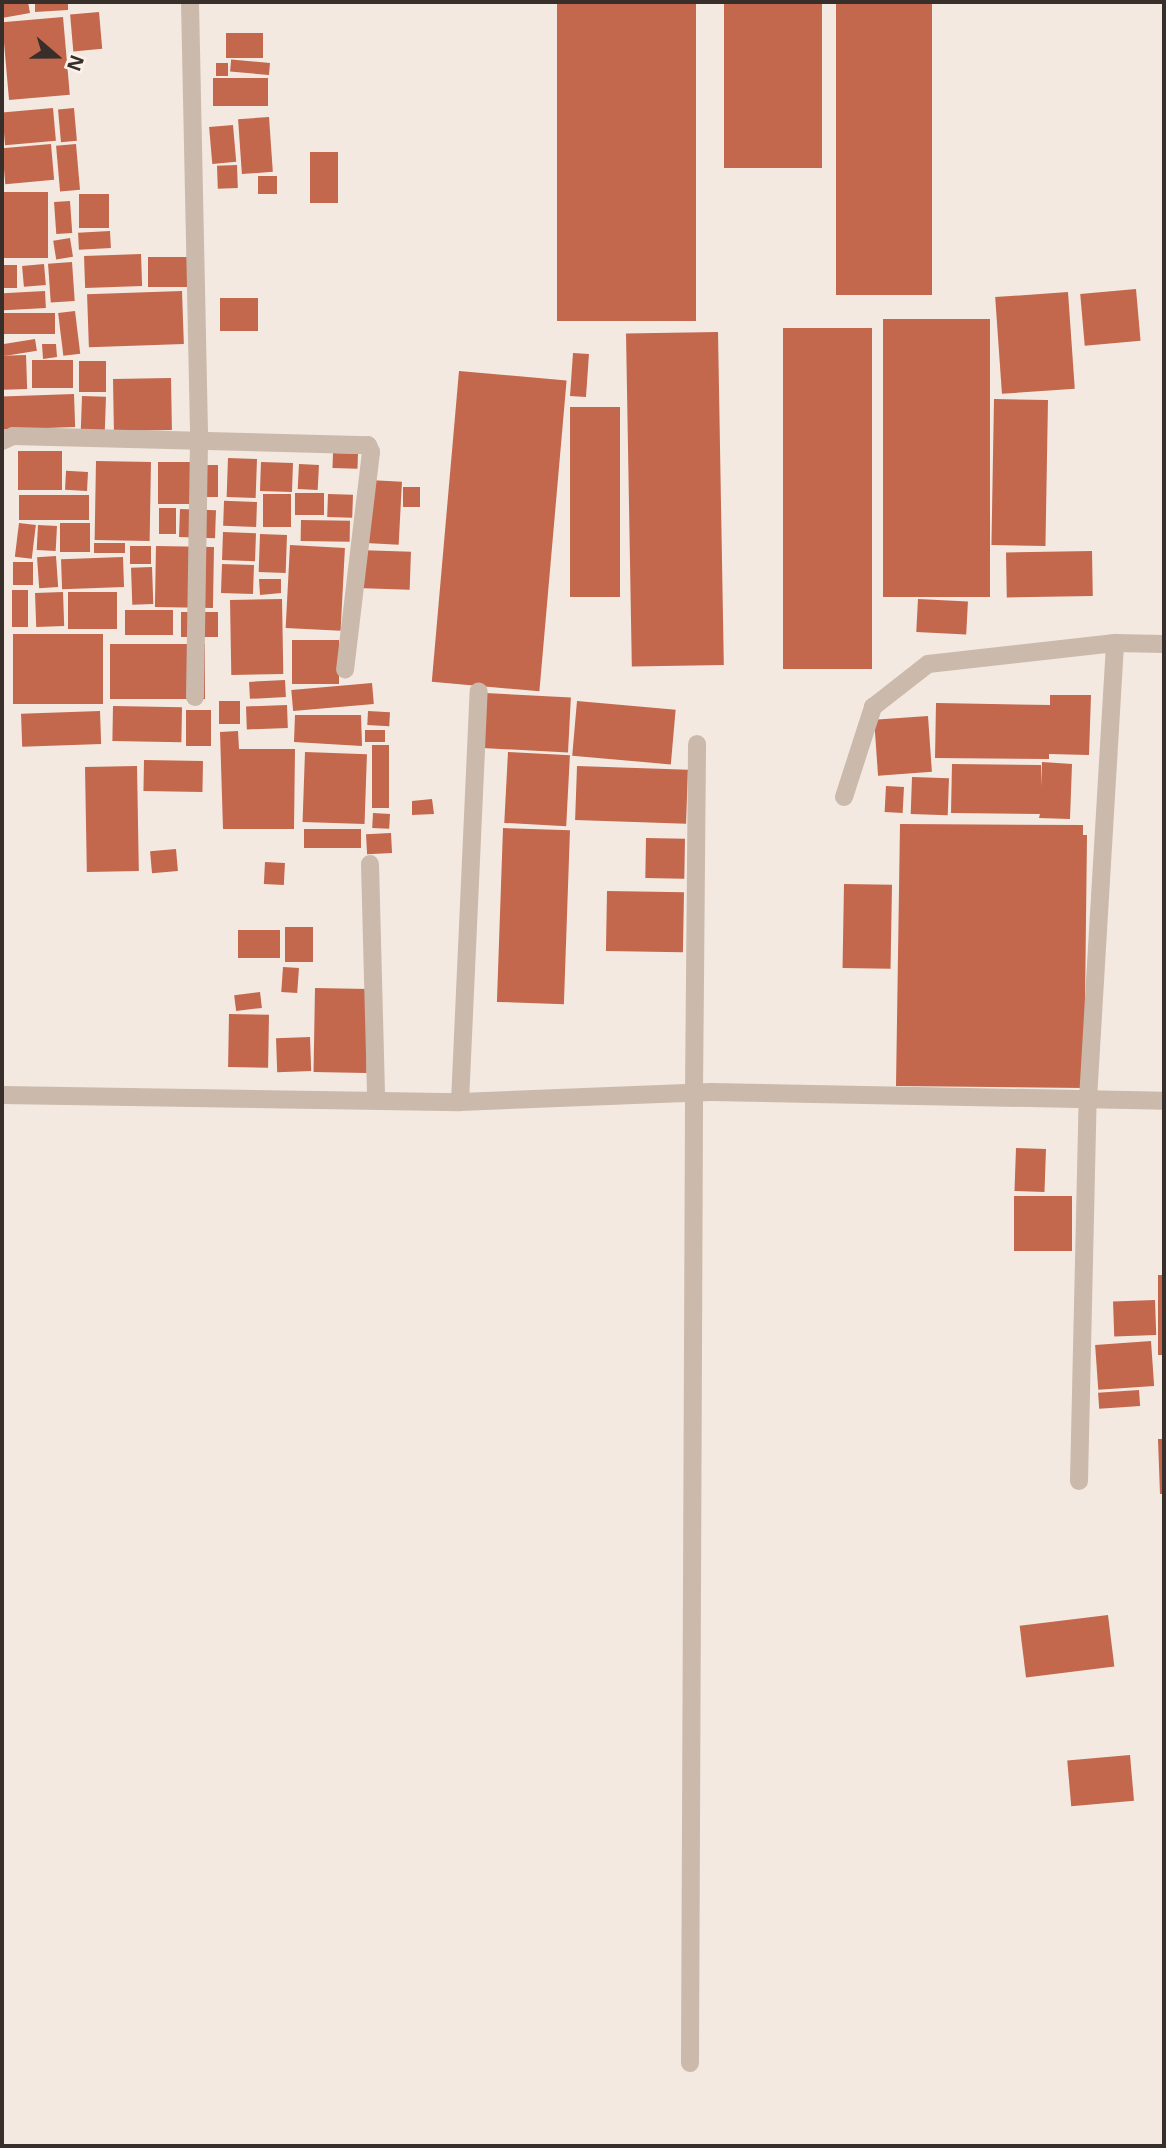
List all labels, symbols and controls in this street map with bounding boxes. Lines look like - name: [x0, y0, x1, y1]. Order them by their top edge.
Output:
- north arrow: [21, 21, 91, 91]
- text: N: [61, 51, 91, 75]

